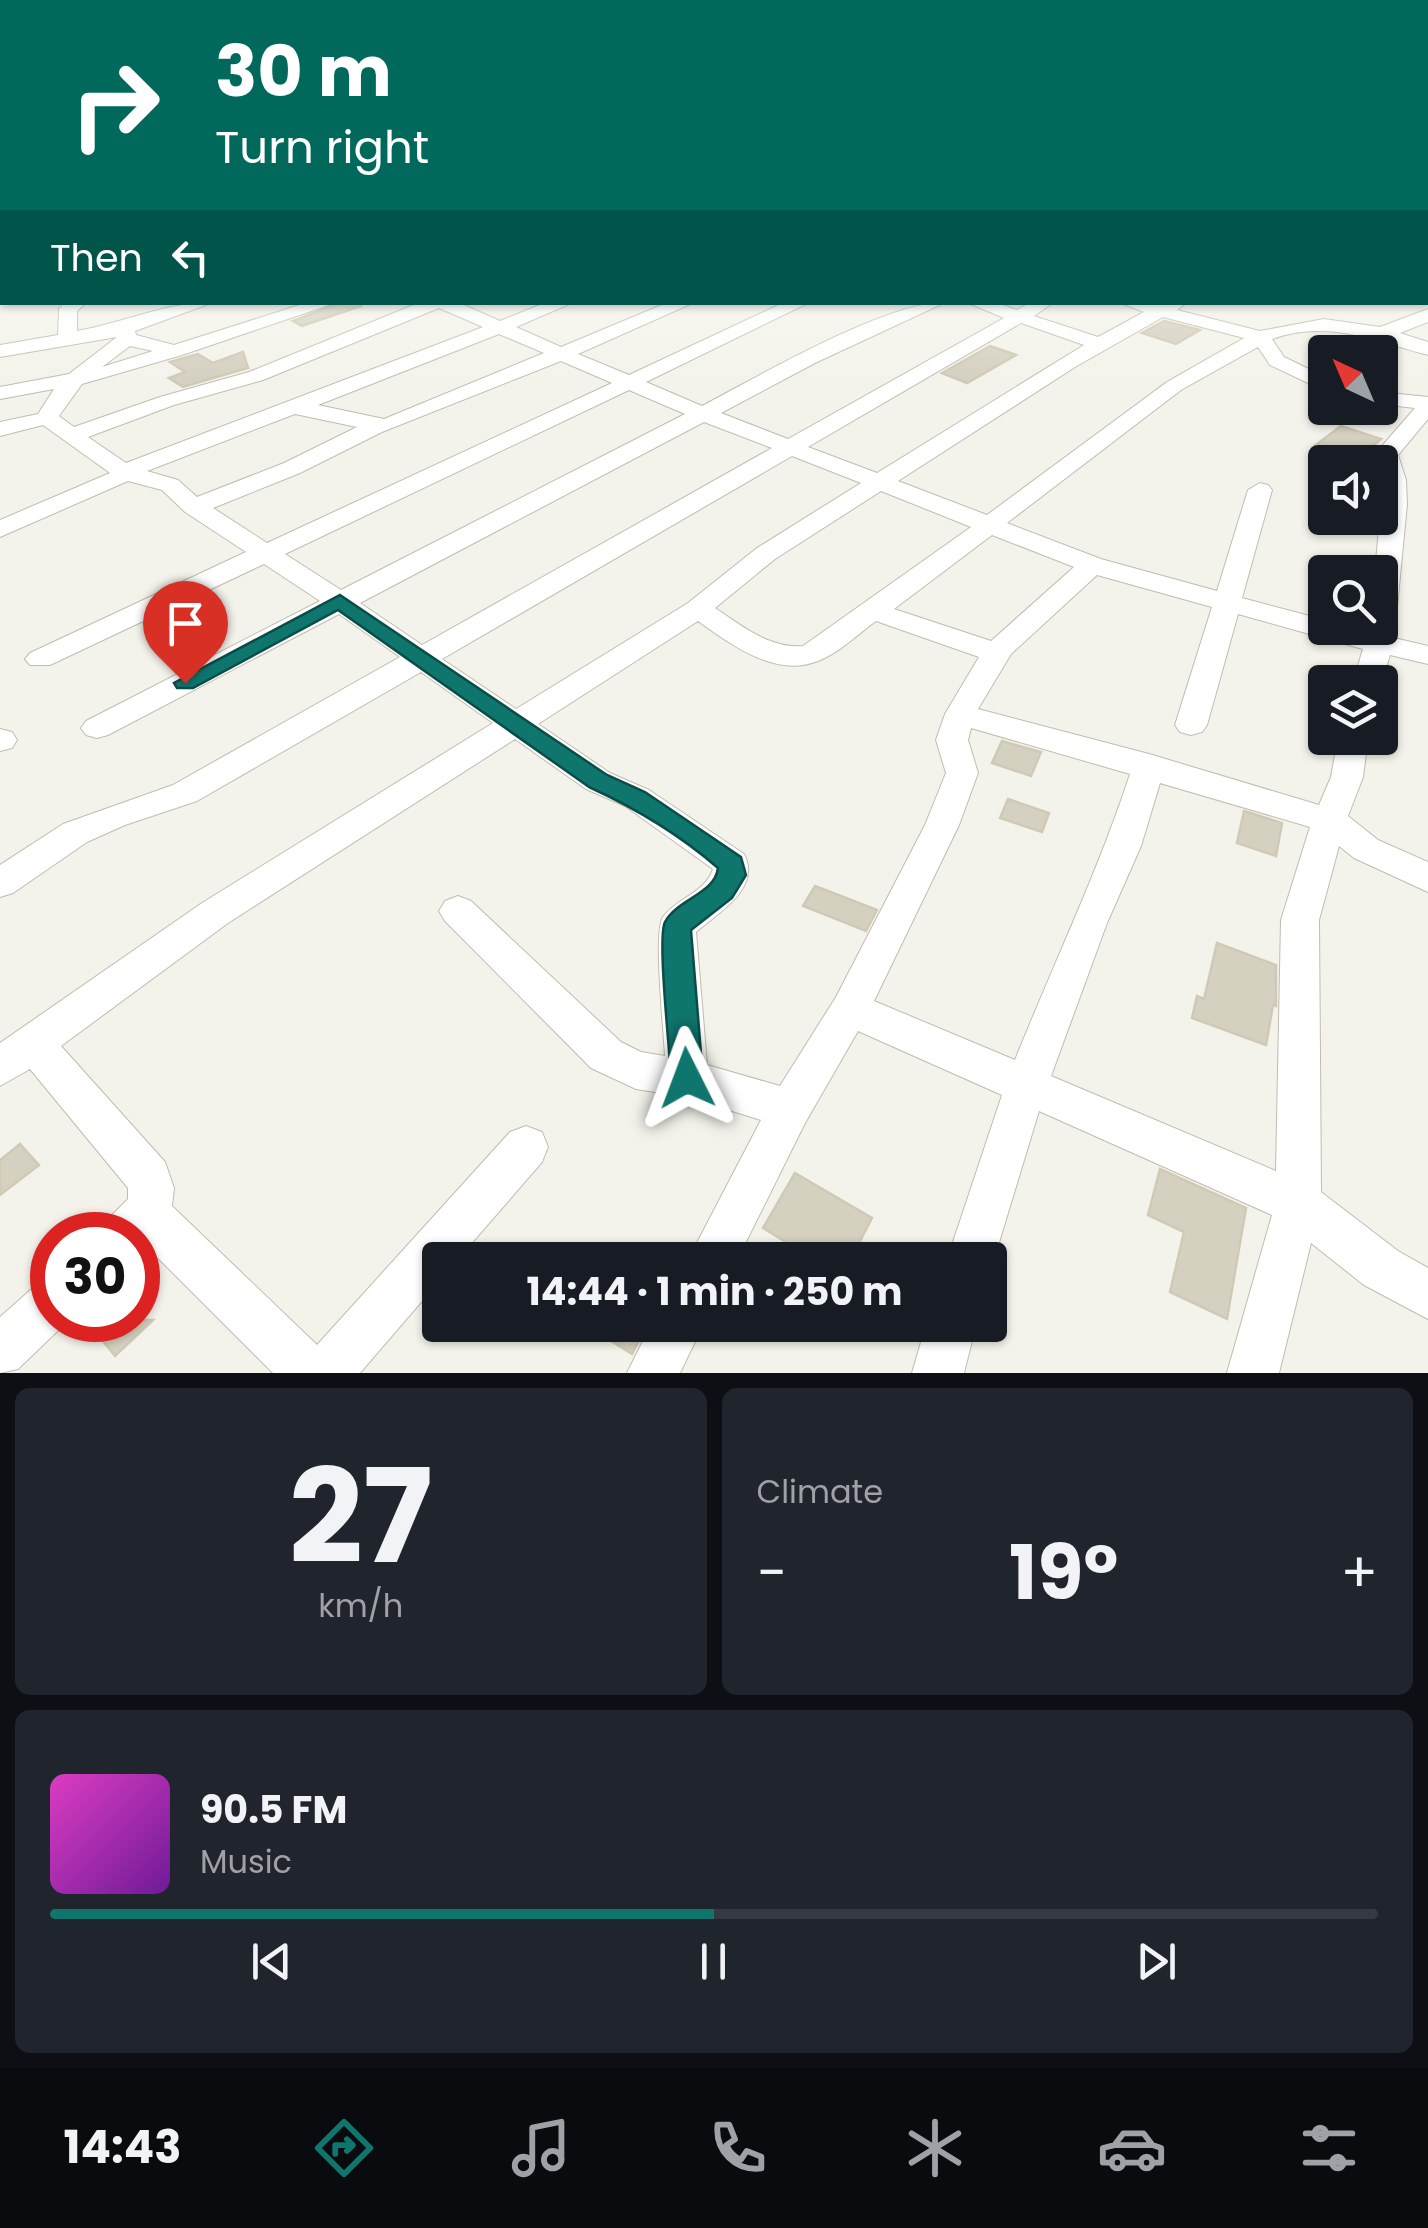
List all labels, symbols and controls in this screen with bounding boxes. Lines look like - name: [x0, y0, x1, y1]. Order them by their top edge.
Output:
- text: 30 m: [215, 22, 392, 121]
- icon: right: [50, 40, 180, 170]
- text: Turn right: [215, 116, 429, 179]
- icon: left: [163, 230, 218, 285]
- text: Then: [50, 231, 143, 284]
- north arrow: [1308, 335, 1398, 425]
- map controls: [1308, 335, 1398, 755]
- button: sound: [1308, 445, 1398, 535]
- button: search: [1308, 555, 1398, 645]
- pin: [143, 581, 228, 684]
- icon: arrive: [158, 596, 213, 651]
- button: layers: [1308, 665, 1398, 755]
- position arrow: [635, 1026, 739, 1130]
- speed limit sign: 30: [30, 1212, 160, 1342]
- text: 14:44 · 1 min · 250 m: [526, 1265, 903, 1318]
- text: 27: [289, 1425, 433, 1608]
- text: Climate: [757, 1469, 883, 1514]
- text: 19°: [1009, 1520, 1118, 1625]
- text: −: [757, 1534, 787, 1611]
- text: +: [1340, 1534, 1378, 1611]
- text: km/h: [318, 1583, 403, 1628]
- text: 90.5 FM: [200, 1783, 347, 1836]
- text: Music: [200, 1839, 292, 1884]
- icon: previous: [244, 1934, 299, 1989]
- icon: pause: [686, 1934, 741, 1989]
- icon: next: [1129, 1934, 1184, 1989]
- icon: directions: [309, 2113, 379, 2183]
- icon: music: [506, 2113, 576, 2183]
- icon: phone: [703, 2113, 773, 2183]
- icon: climate: [900, 2113, 970, 2183]
- icon: car: [1097, 2113, 1167, 2183]
- icon: filters: [1294, 2113, 1364, 2183]
- text: 14:43: [64, 2116, 181, 2179]

